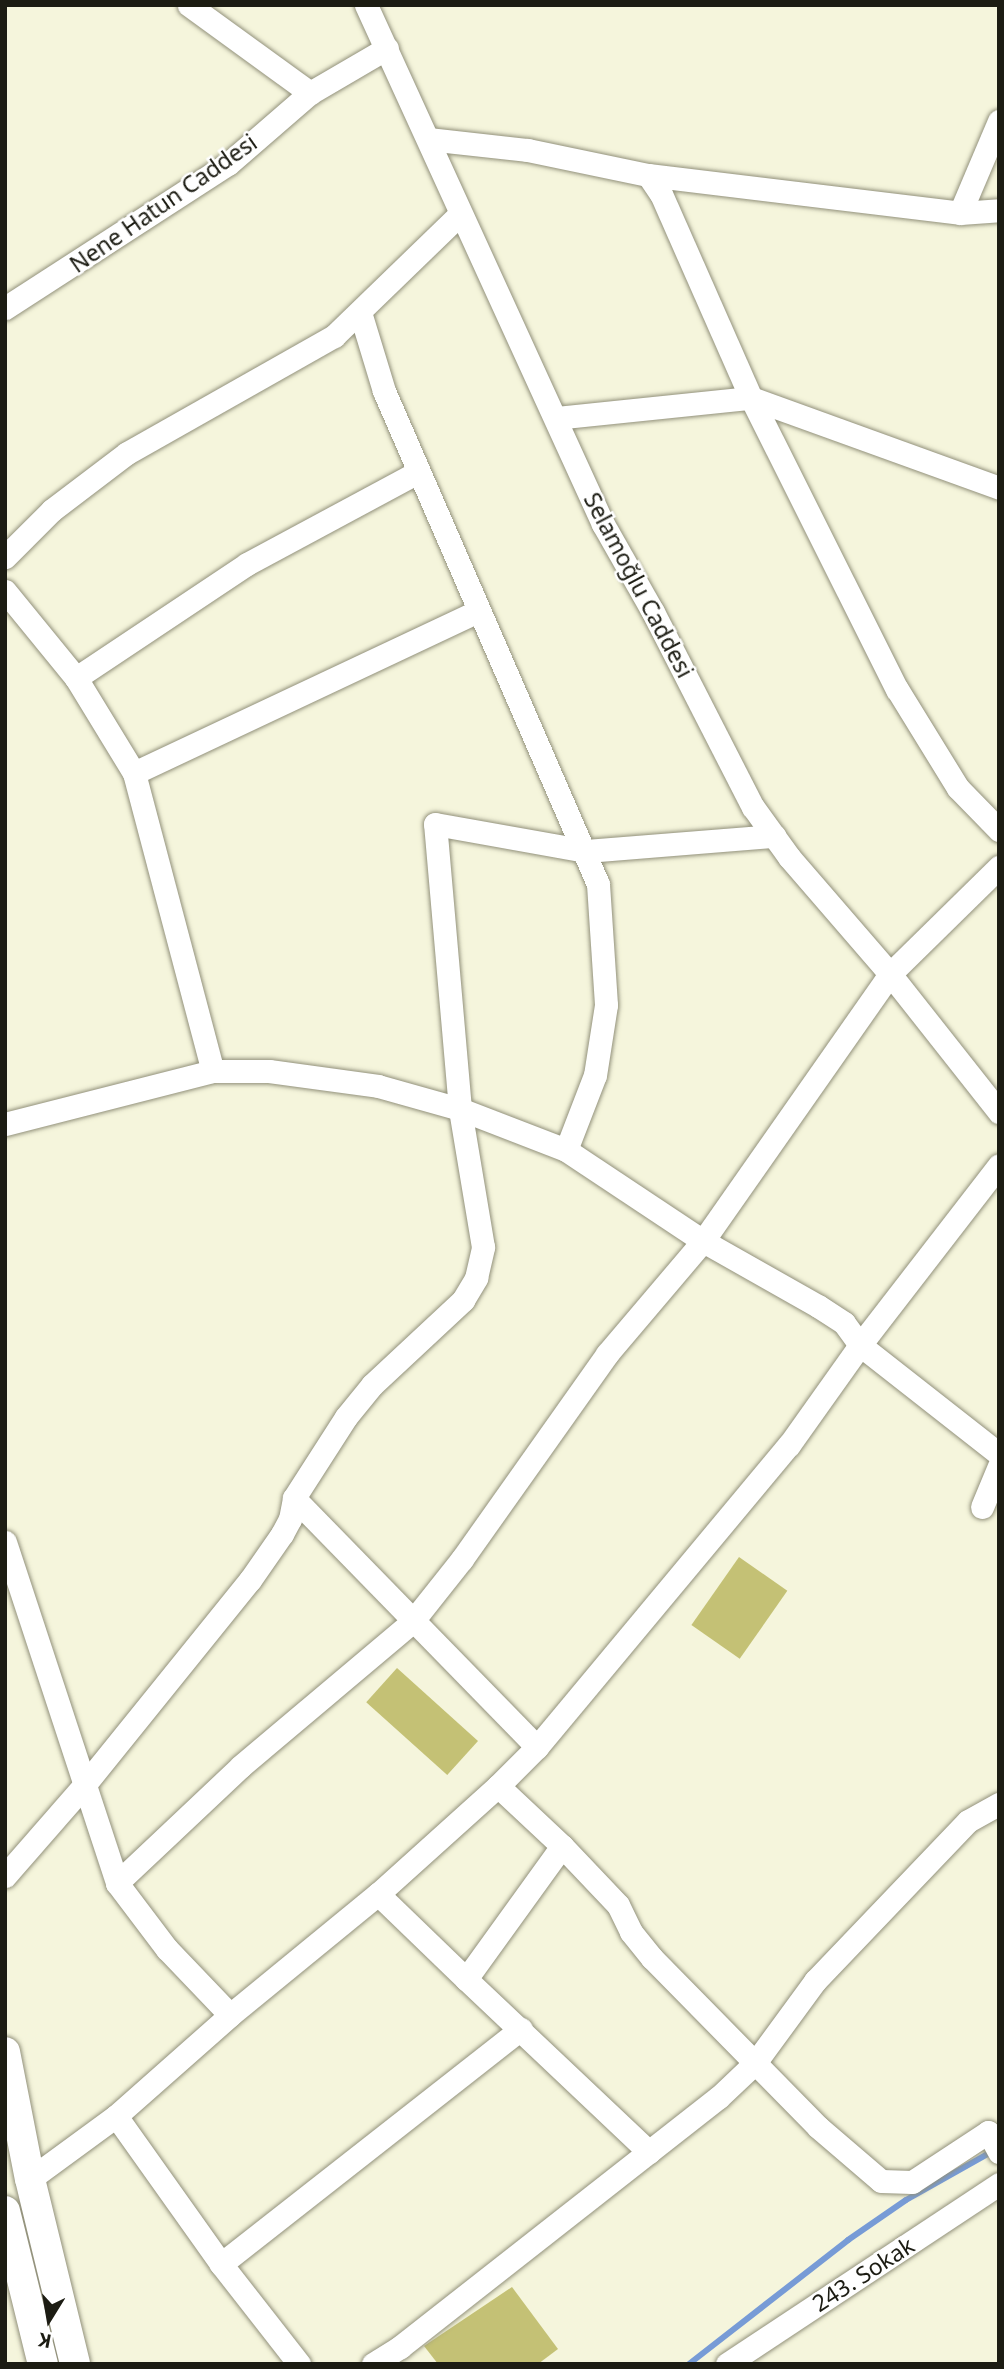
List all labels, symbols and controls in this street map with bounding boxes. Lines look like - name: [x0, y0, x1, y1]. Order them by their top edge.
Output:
- street label: Nene Hatun Caddesi: [64, 128, 262, 278]
- street label: Selamoğlu Caddesi: [579, 488, 699, 682]
- street label: 243. Sokak: [807, 2231, 919, 2317]
- north arrow: [14, 2285, 84, 2355]
- text: K: [36, 2327, 54, 2355]

